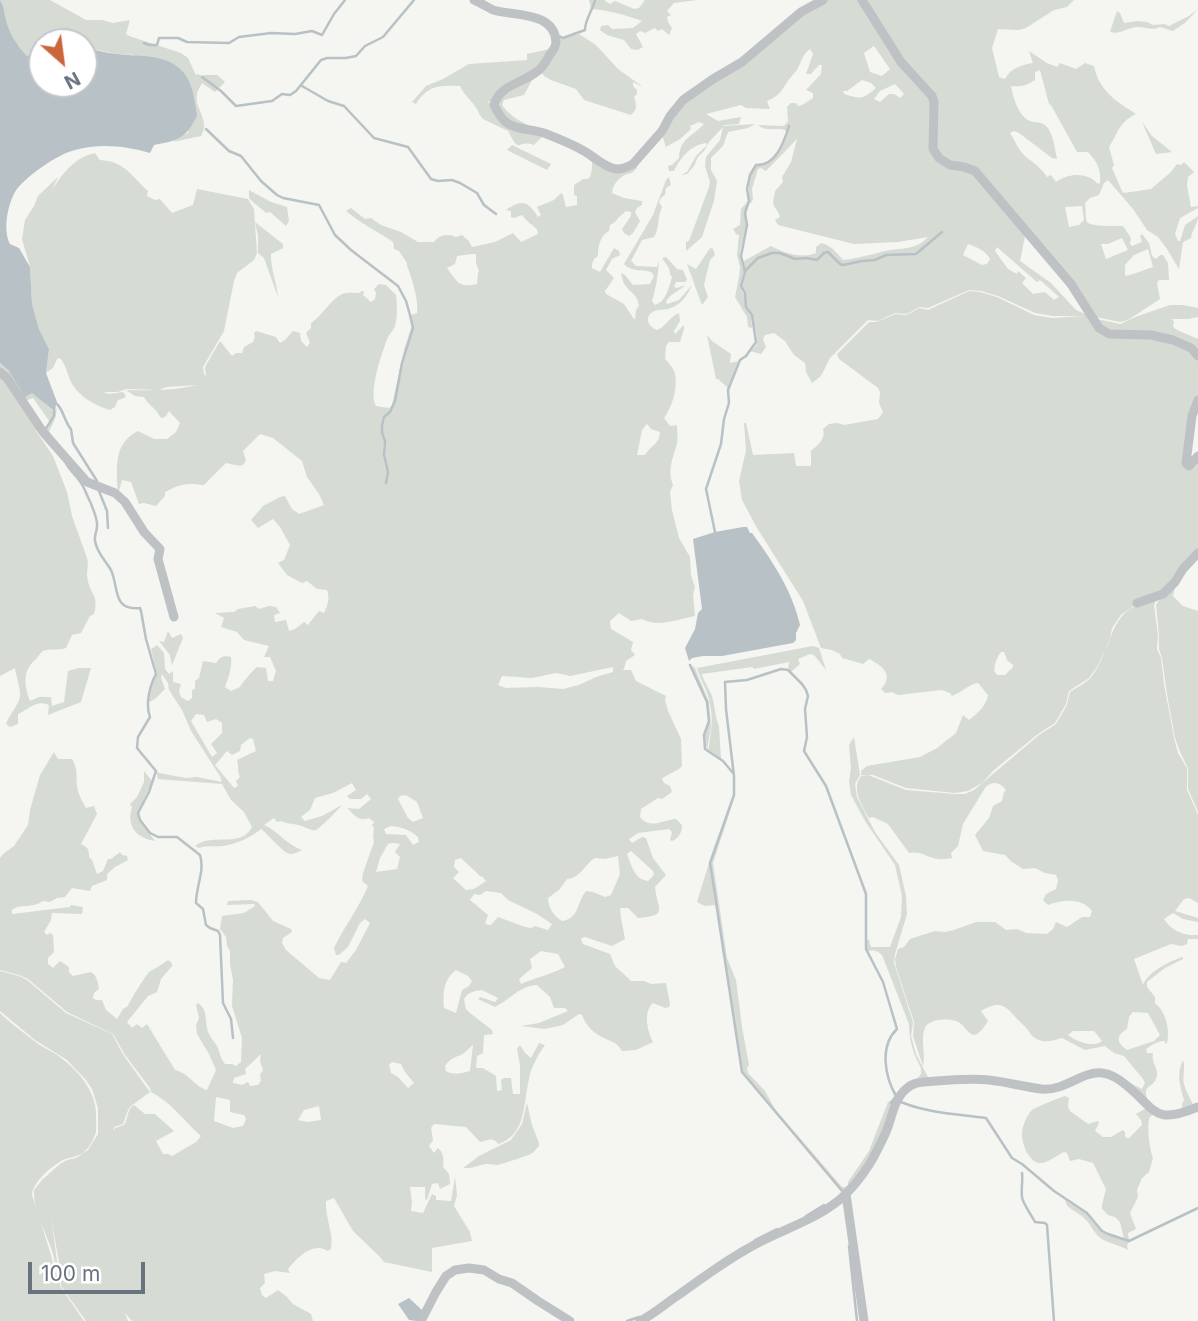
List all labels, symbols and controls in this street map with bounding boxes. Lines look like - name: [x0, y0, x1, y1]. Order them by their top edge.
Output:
- north arrow: [28, 28, 98, 98]
- text: N: [60, 67, 84, 94]
- scale bar: [32, 1248, 149, 1292]
- text: 100 m: [41, 1261, 100, 1286]

